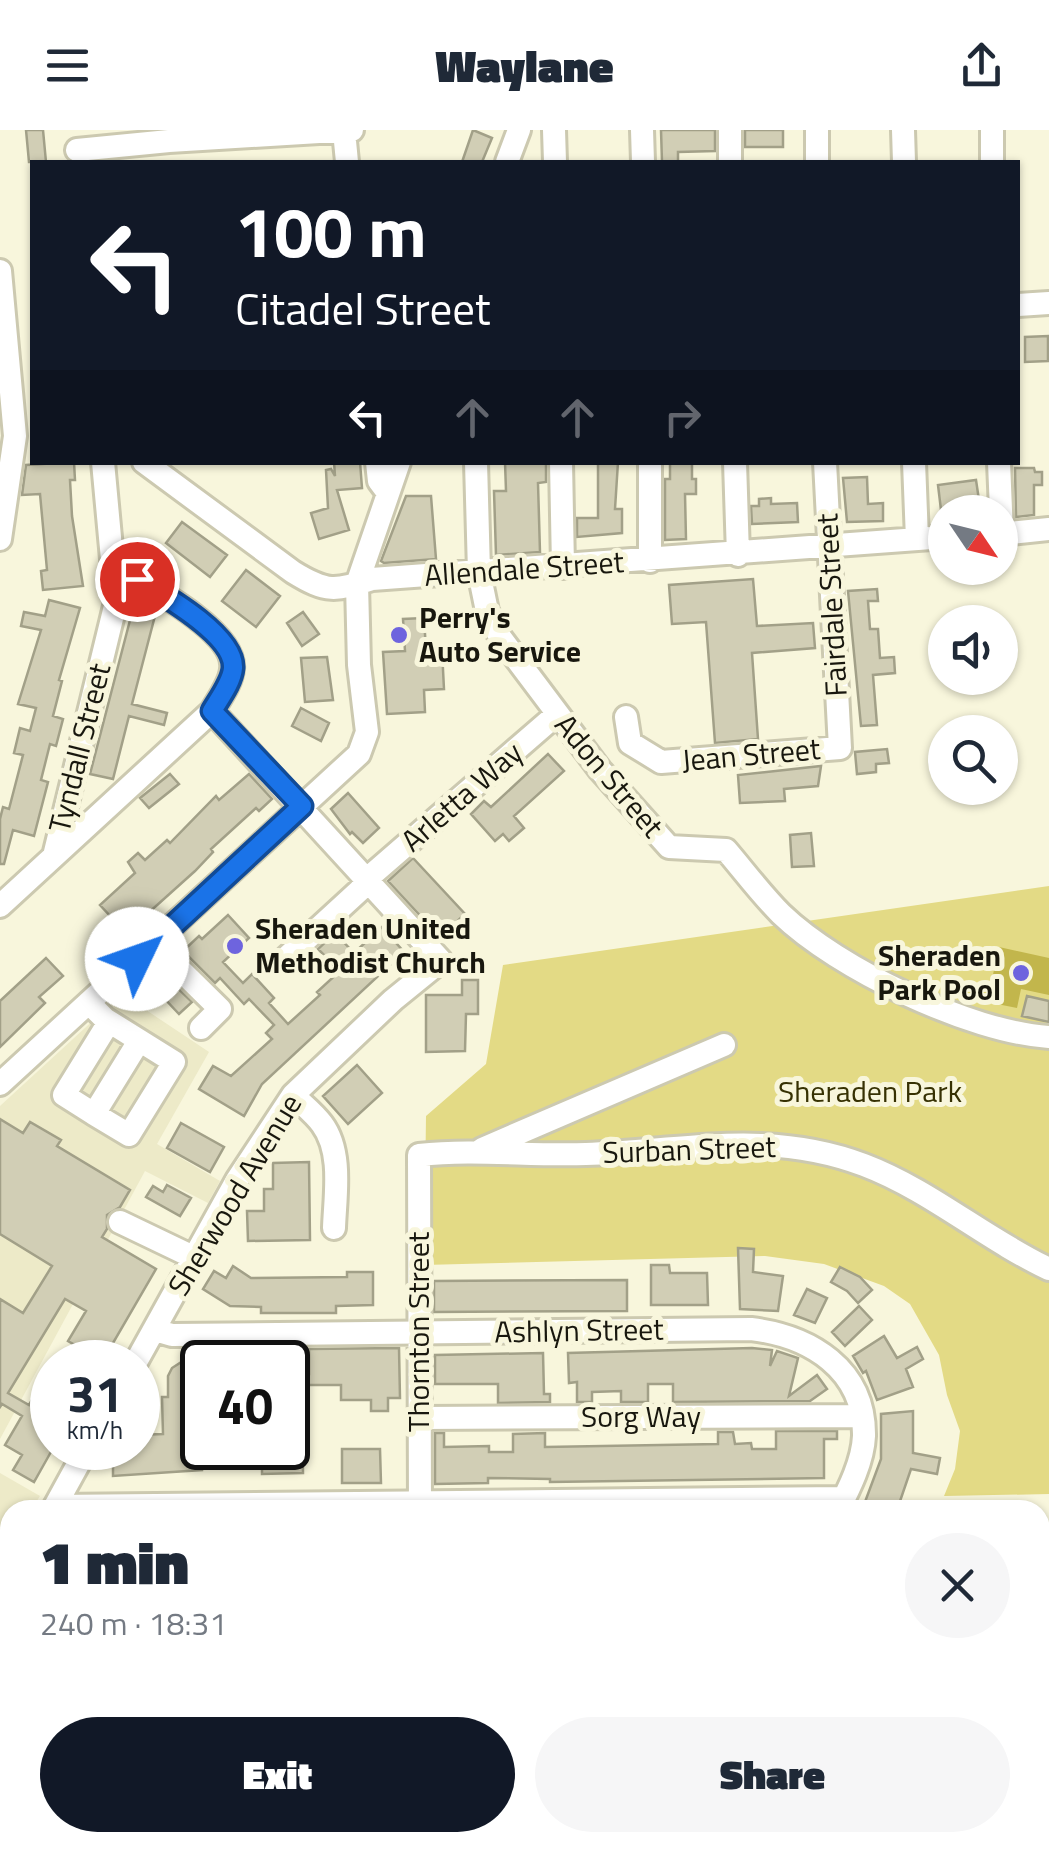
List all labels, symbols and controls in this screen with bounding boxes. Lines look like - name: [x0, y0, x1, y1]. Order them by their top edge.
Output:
- text: Waylane: [435, 31, 614, 99]
- icon: menu: [40, 38, 95, 93]
- icon: share: [954, 38, 1009, 93]
- text: 100 m: [235, 178, 427, 284]
- icon: left: [70, 200, 200, 330]
- text: Citadel Street: [235, 274, 491, 342]
- icon: left: [340, 390, 395, 445]
- icon: ahead: [445, 390, 500, 445]
- icon: ahead: [550, 390, 605, 445]
- icon: right: [655, 390, 710, 445]
- north arrow: [928, 495, 1018, 585]
- map controls: [928, 495, 1018, 805]
- street label: Fairdale Street: [803, 512, 859, 698]
- pin: [95, 537, 180, 622]
- street label: Allendale Street: [423, 538, 626, 598]
- icon: arrive: [110, 552, 165, 607]
- place label: Perry's Auto Service: [419, 594, 581, 674]
- button: sound: [928, 605, 1018, 695]
- marker: Perry's Auto Service: [388, 624, 410, 646]
- street label: Tyndall Street: [36, 658, 122, 837]
- street label: Adon Street: [544, 703, 676, 848]
- button: search: [928, 715, 1018, 805]
- street label: Jean Street: [680, 725, 822, 783]
- street label: Arletta Way: [390, 730, 532, 862]
- place label: Sheraden United Methodist Church: [255, 905, 486, 985]
- position arrow: [85, 907, 189, 1011]
- place label: Sheraden Park Pool: [877, 932, 1001, 1012]
- marker: Sheraden United Methodist Church: [224, 935, 246, 957]
- marker: Sheraden Park Pool: [1010, 962, 1032, 984]
- park label: Sheraden Park: [778, 1068, 962, 1114]
- street label: Sherwood Avenue: [156, 1085, 313, 1304]
- street label: Surban Street: [601, 1123, 777, 1175]
- street label: Thornton Street: [395, 1231, 441, 1432]
- street label: Ashlyn Street: [494, 1306, 665, 1354]
- speed limit sign: 40: [180, 1340, 310, 1470]
- text: 31: [67, 1355, 123, 1431]
- street label: Sorg Way: [581, 1393, 701, 1439]
- text: km/h: [67, 1411, 123, 1449]
- text: 1 min: [40, 1516, 189, 1607]
- button: close: [905, 1533, 1010, 1638]
- text: 240 m · 18:31: [40, 1599, 227, 1647]
- button: Exit: [40, 1717, 515, 1832]
- button: Share: [535, 1717, 1010, 1832]

